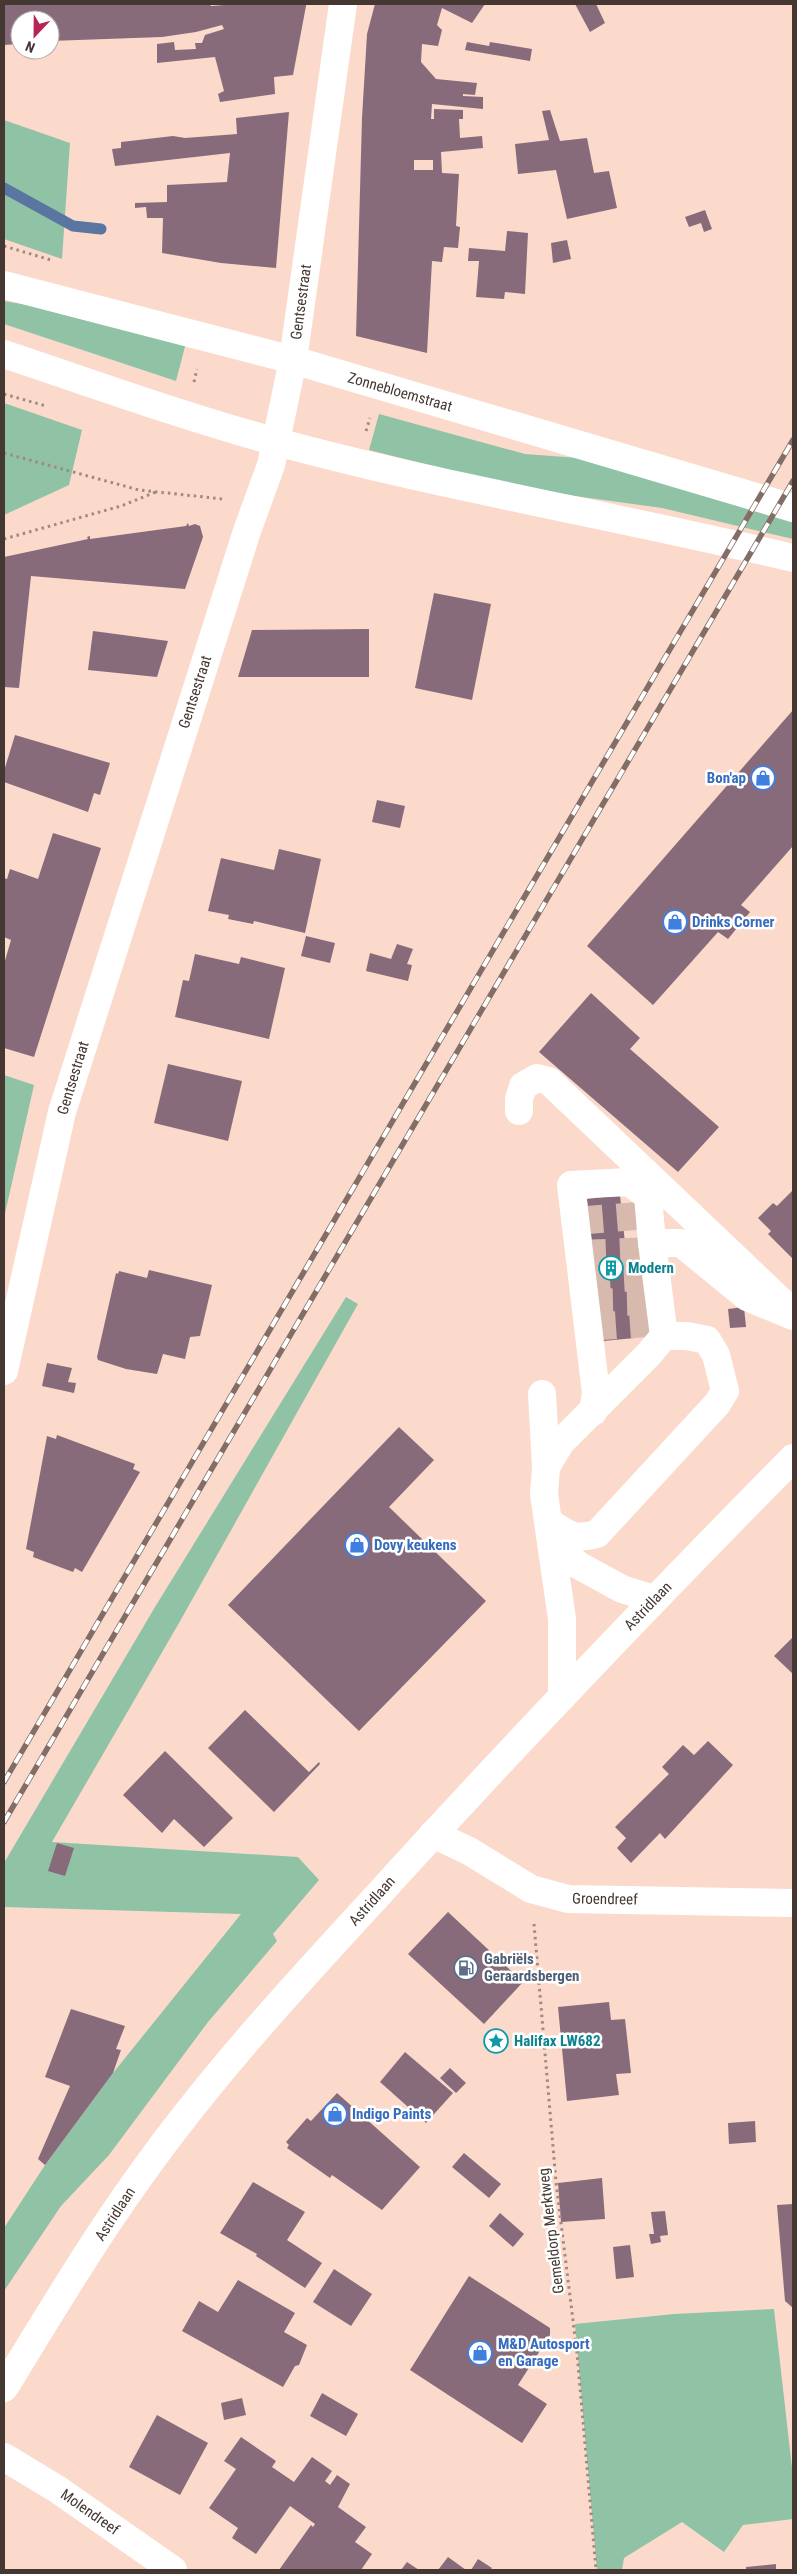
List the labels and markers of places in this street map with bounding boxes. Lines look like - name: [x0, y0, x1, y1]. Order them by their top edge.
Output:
- shop icon: Bon'ap: [750, 765, 776, 791]
- place label: Bon'ap: [707, 769, 746, 787]
- shop icon: Drinks Corner: [662, 909, 688, 935]
- place label: Drinks Corner: [692, 913, 775, 931]
- building icon: Modern: [598, 1255, 624, 1281]
- place label: Modern: [628, 1259, 674, 1277]
- shop icon: Dovy keukens: [344, 1532, 370, 1558]
- place label: Dovy keukens: [374, 1536, 457, 1554]
- place label: Gabriëls Geraardsbergen: [484, 1950, 579, 1985]
- fuel station icon: Gabriëls Geraardsbergen: [453, 1955, 479, 1981]
- place icon: Halifax LW682: [483, 2028, 509, 2054]
- place label: Halifax LW682: [514, 2032, 601, 2050]
- shop icon: Indigo Paints: [322, 2101, 348, 2127]
- place label: Indigo Paints: [352, 2105, 431, 2123]
- place label: M&D Autosport en Garage: [498, 2335, 590, 2370]
- shop icon: M&D Autosport en Garage: [467, 2340, 493, 2366]

